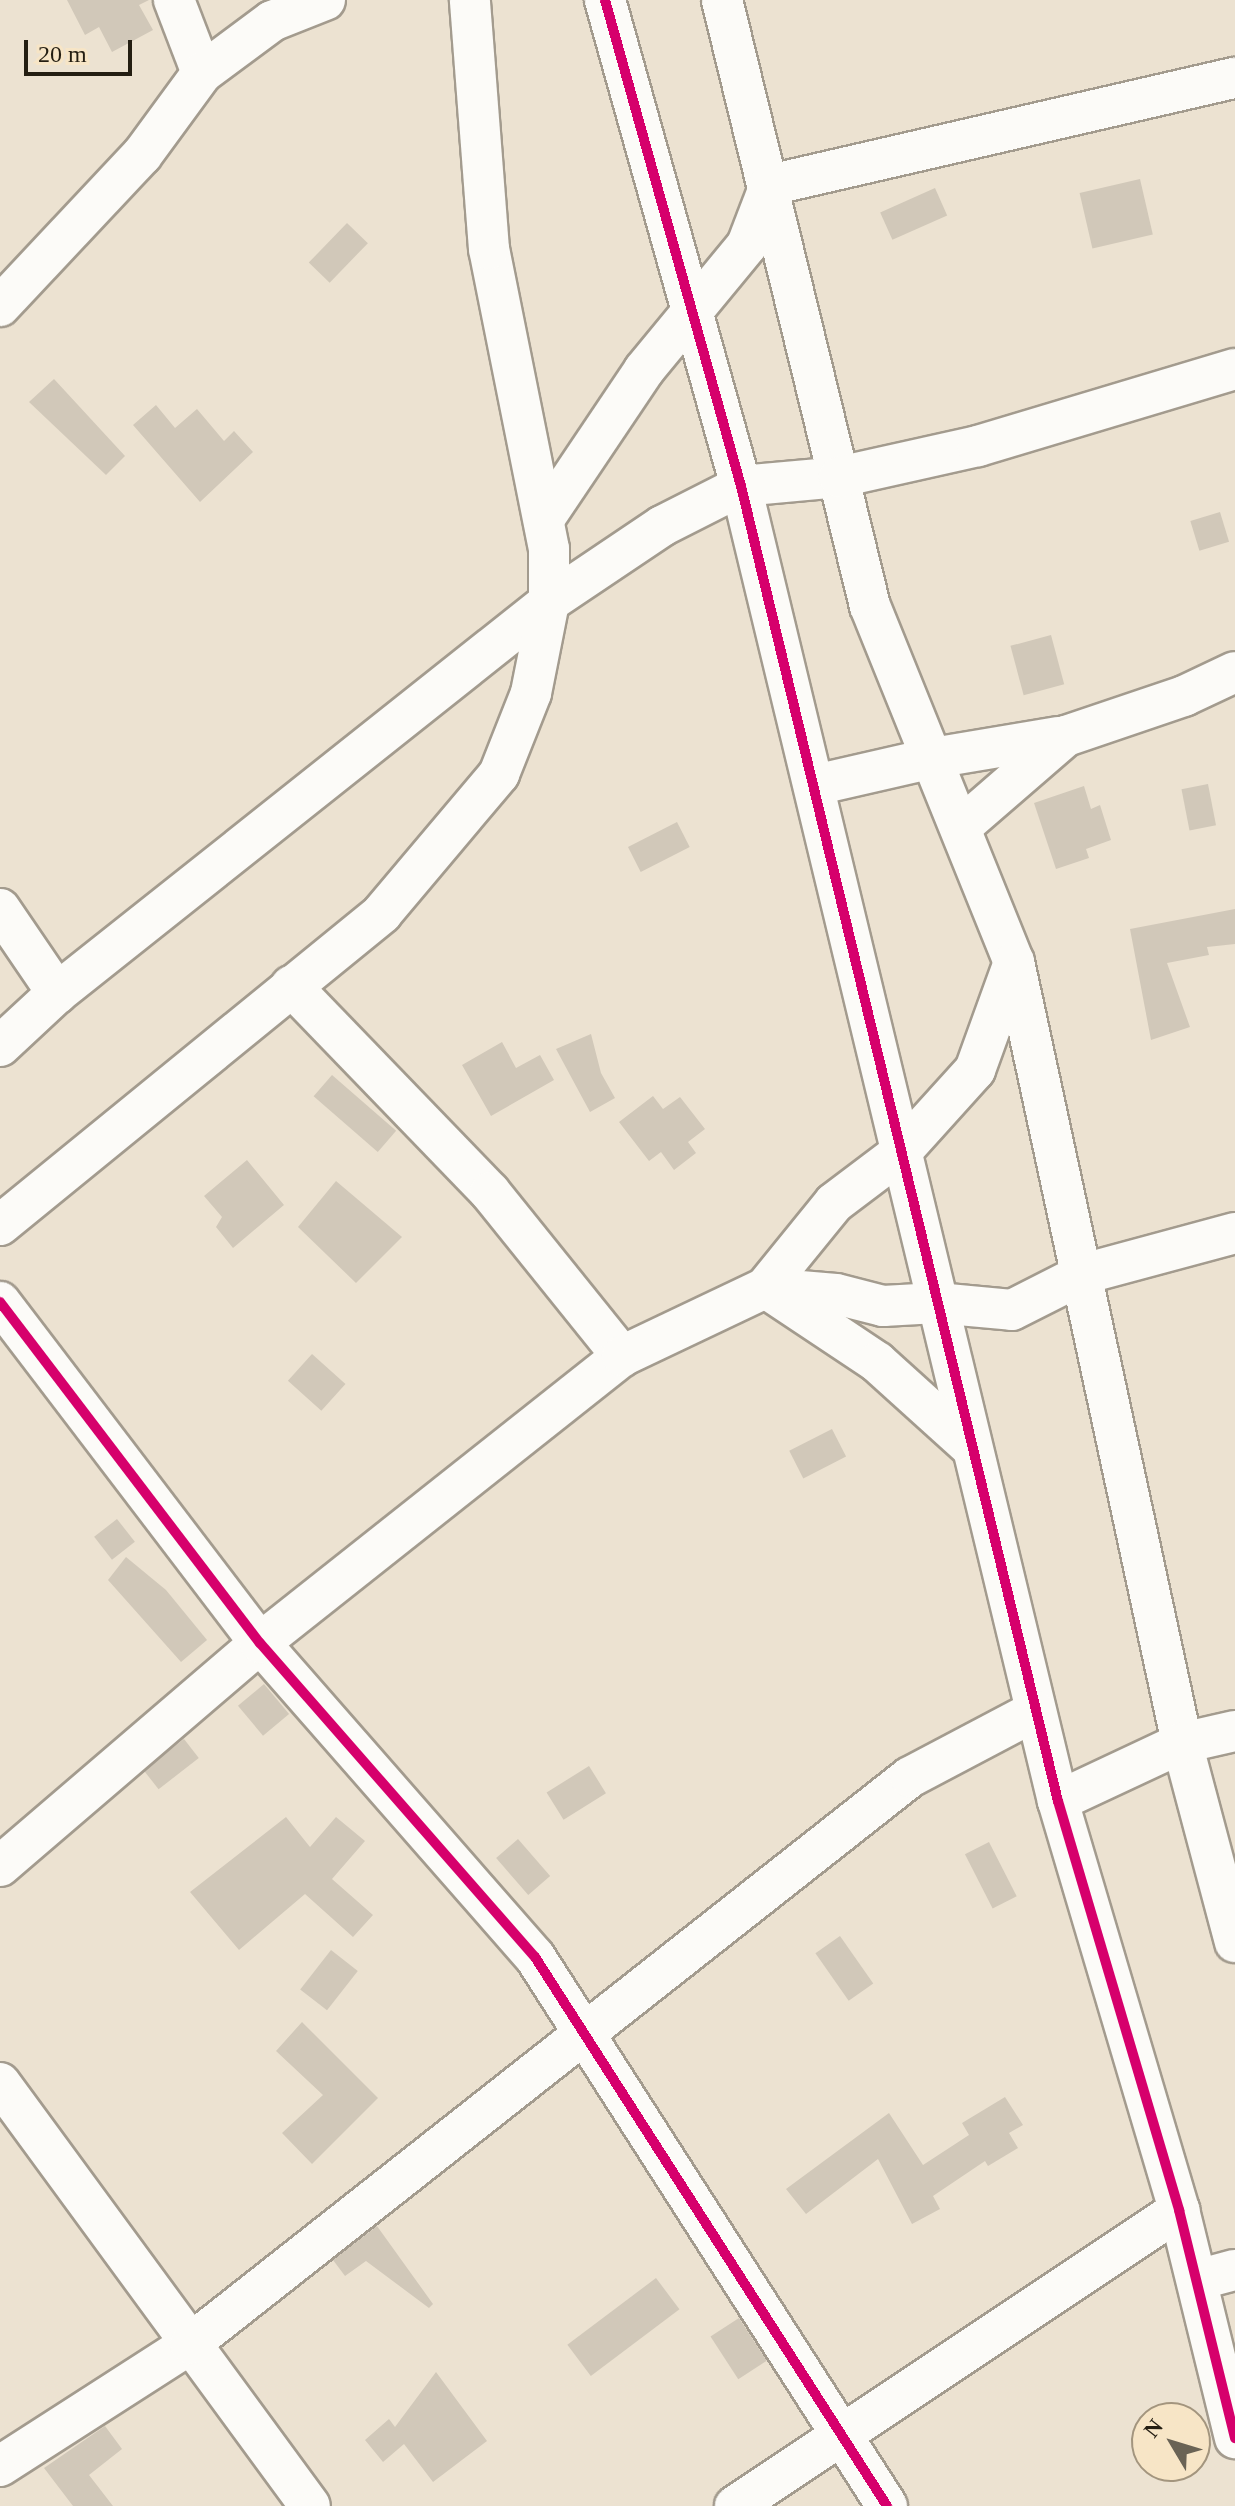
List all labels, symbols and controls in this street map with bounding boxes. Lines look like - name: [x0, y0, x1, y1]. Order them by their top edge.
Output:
- scale bar: [28, 24, 136, 74]
- text: 20 m: [38, 41, 87, 67]
- north arrow: [1131, 2402, 1211, 2482]
- text: N: [1139, 2414, 1168, 2442]

